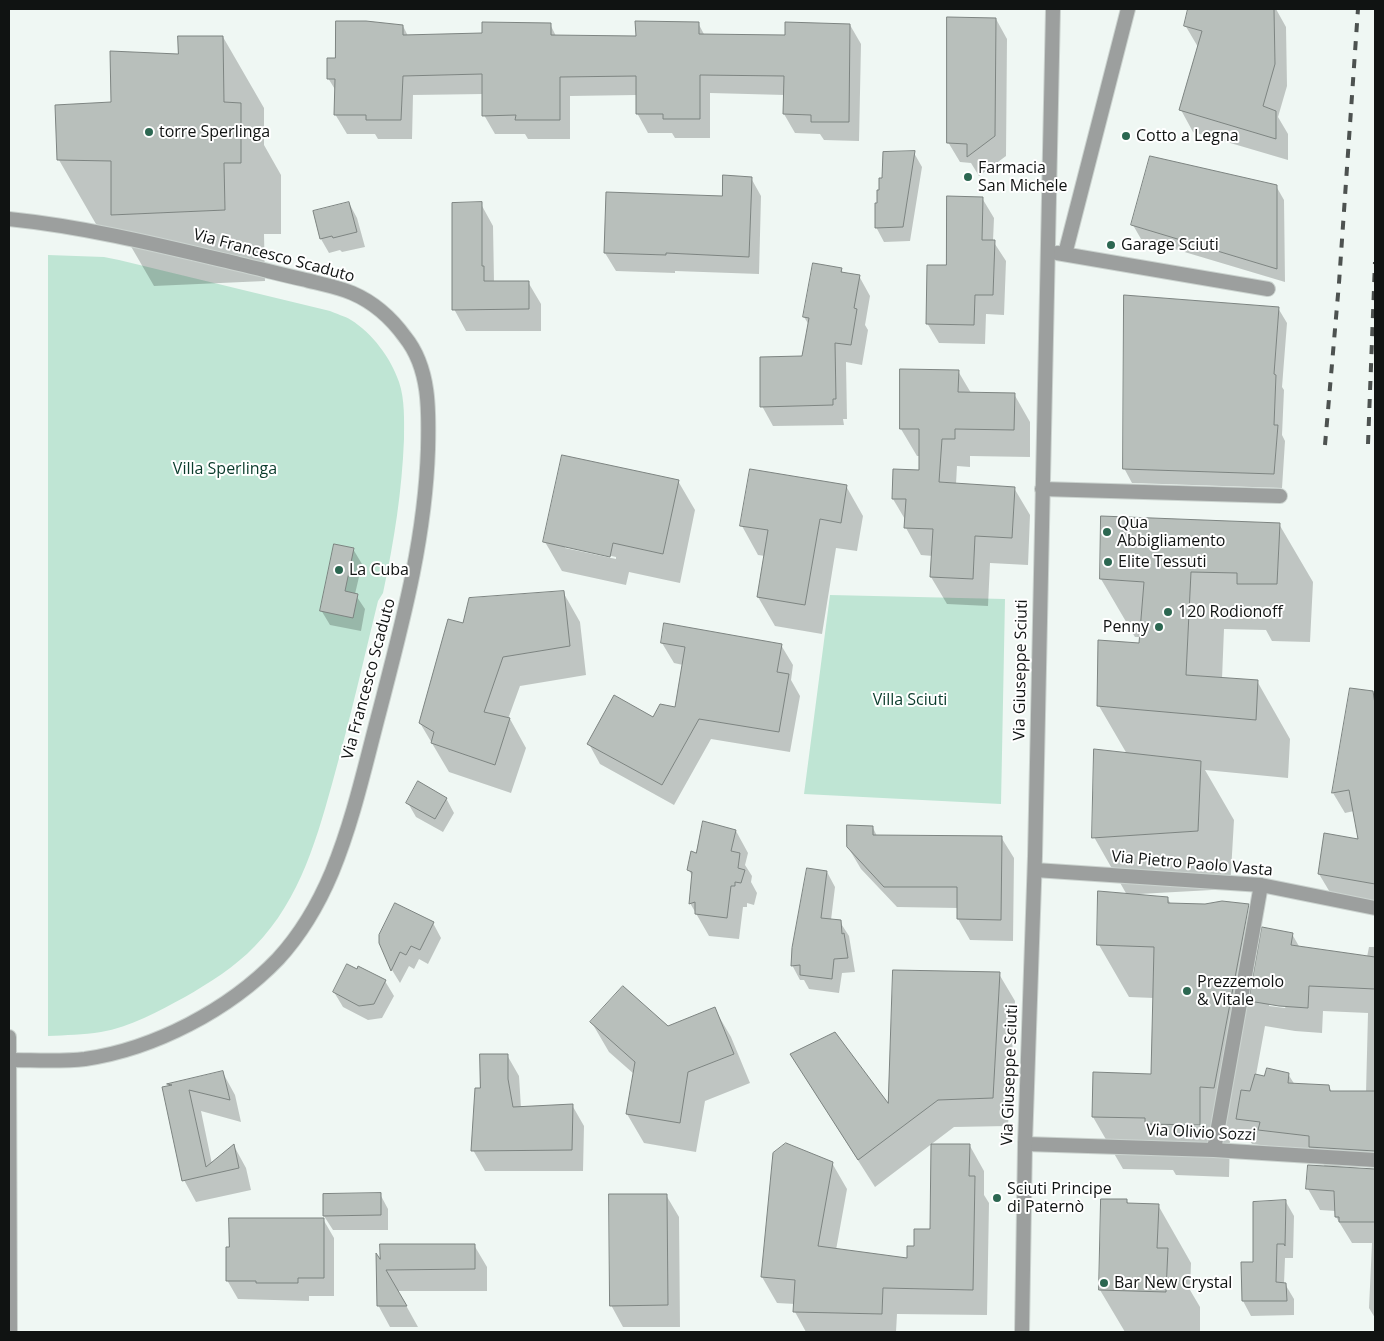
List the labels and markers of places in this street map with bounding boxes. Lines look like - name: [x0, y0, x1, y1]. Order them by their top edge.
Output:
- place label: torre Sperlinga: [159, 122, 270, 142]
- marker: torre Sperlinga: [143, 126, 155, 138]
- place label: Cotto a Legna: [1136, 126, 1239, 146]
- marker: Cotto a Legna: [1120, 130, 1132, 142]
- place label: Farmacia San Michele: [978, 158, 1068, 196]
- marker: Farmacia San Michele: [962, 171, 974, 183]
- place label: Garage Sciuti: [1121, 235, 1219, 255]
- marker: Garage Sciuti: [1105, 239, 1117, 251]
- place label: Qua Abbigliamento: [1117, 513, 1225, 551]
- marker: Qua Abbigliamento: [1101, 526, 1113, 538]
- place label: Elite Tessuti: [1118, 552, 1206, 572]
- marker: Elite Tessuti: [1102, 556, 1114, 568]
- place label: La Cuba: [349, 560, 409, 580]
- marker: La Cuba: [333, 564, 345, 576]
- place label: 120 Rodionoff: [1178, 602, 1283, 622]
- marker: 120 Rodionoff: [1162, 606, 1174, 618]
- place label: Penny: [1103, 617, 1149, 637]
- marker: Penny: [1153, 621, 1165, 633]
- place label: Prezzemolo & Vitale: [1197, 972, 1284, 1010]
- marker: Prezzemolo & Vitale: [1181, 985, 1193, 997]
- place label: Sciuti Principe di Paternò: [1007, 1179, 1112, 1217]
- marker: Sciuti Principe di Paternò: [991, 1192, 1003, 1204]
- place label: Bar New Crystal: [1114, 1273, 1232, 1293]
- marker: Bar New Crystal: [1098, 1277, 1110, 1289]

